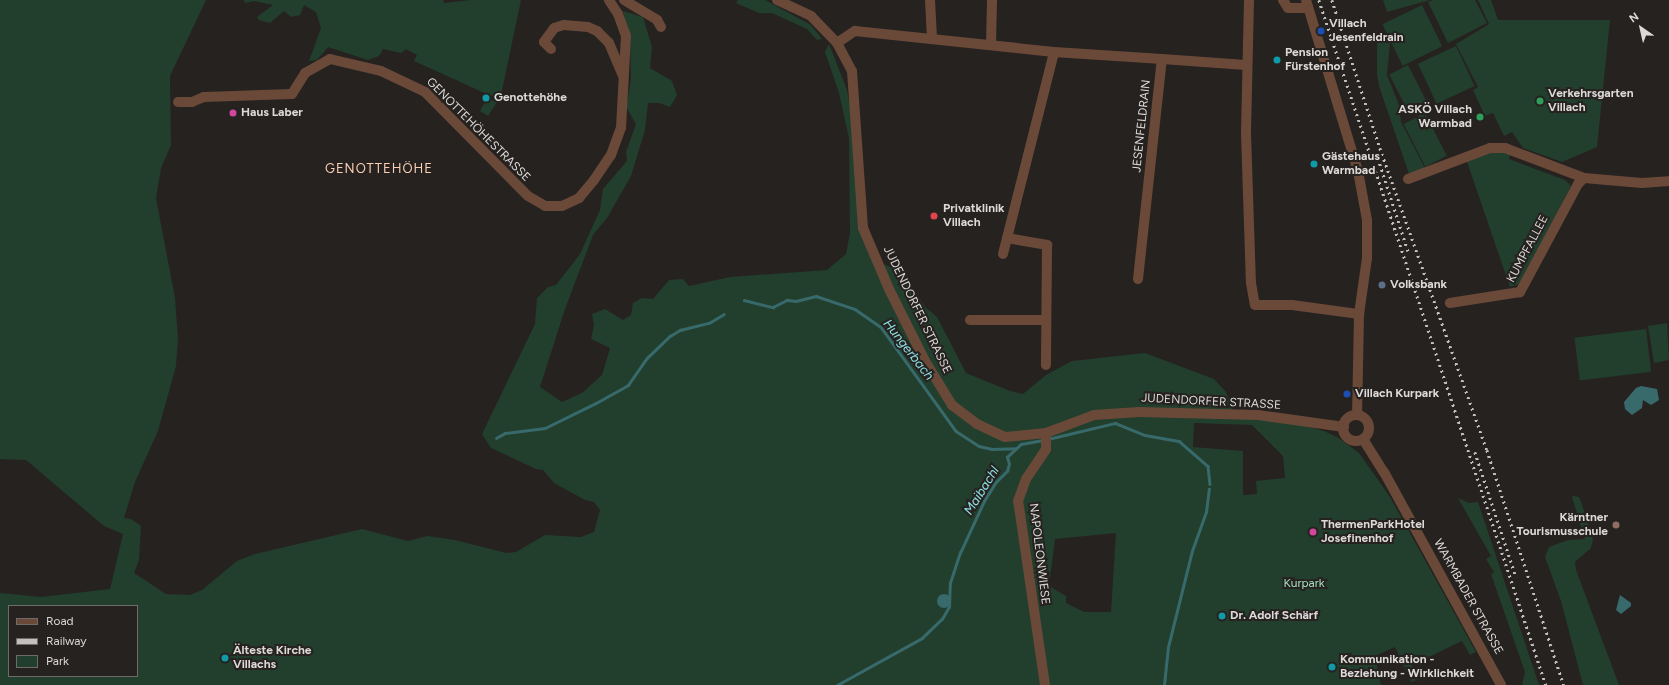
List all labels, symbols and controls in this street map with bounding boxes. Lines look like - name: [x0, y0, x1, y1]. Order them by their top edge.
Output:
- north arrow: [1621, 8, 1661, 48]
- text: N: [1627, 10, 1641, 25]
- place label: Villach Jesenfeldrain: [1329, 17, 1404, 45]
- marker: Villach Jesenfeldrain: [1316, 26, 1326, 36]
- place label: Pension Fürstenhof: [1285, 46, 1345, 74]
- marker: Pension Fürstenhof: [1272, 55, 1282, 65]
- street label: GENOTTEHÖHESTRASSE: [423, 75, 533, 185]
- street label: JESENFELDRAIN: [1130, 79, 1154, 173]
- place label: Verkehrsgarten Villach: [1548, 87, 1633, 115]
- place label: Genottehöhe: [494, 91, 567, 105]
- marker: Genottehöhe: [481, 93, 491, 103]
- marker: Verkehrsgarten Villach: [1535, 96, 1545, 106]
- place label: ASKÖ Villach Warmbad: [1398, 103, 1472, 131]
- place label: Haus Laber: [241, 106, 303, 120]
- marker: Haus Laber: [228, 108, 238, 118]
- marker: ASKÖ Villach Warmbad: [1475, 112, 1485, 122]
- place label: Gästehaus Warmbad: [1322, 150, 1380, 178]
- marker: Gästehaus Warmbad: [1309, 159, 1319, 169]
- district label: GENOTTEHÖHE: [325, 161, 433, 177]
- place label: Privatklinik Villach: [943, 202, 1005, 230]
- marker: Privatklinik Villach: [928, 210, 940, 222]
- street label: KUMPFALLEE: [1504, 213, 1552, 285]
- street label: JUDENDORFER STRASSE: [880, 244, 954, 376]
- place label: Volksbank: [1390, 278, 1447, 292]
- marker: Volksbank: [1377, 280, 1387, 290]
- water label: Hungerbach: [879, 316, 937, 384]
- place label: Villach Kurpark: [1355, 387, 1439, 401]
- marker: Villach Kurpark: [1342, 389, 1352, 399]
- street label: JUDENDORFER STRASSE: [1141, 391, 1281, 413]
- water label: Maibachl: [961, 464, 1003, 518]
- street label: NAPOLEONWIESE: [1026, 503, 1052, 605]
- place label: Kärntner Tourismusschule: [1516, 511, 1608, 539]
- place label: ThermenParkHotel Josefinenhof: [1321, 518, 1425, 546]
- marker: Kärntner Tourismusschule: [1611, 520, 1621, 530]
- marker: ThermenParkHotel Josefinenhof: [1308, 527, 1318, 537]
- street label: WARMBADER STRASSE: [1430, 537, 1506, 657]
- park label: Kurpark: [1283, 577, 1325, 591]
- legend: [8, 605, 138, 677]
- place label: Dr. Adolf Schärf: [1230, 609, 1318, 623]
- marker: Dr. Adolf Schärf: [1217, 611, 1227, 621]
- text: Road: [46, 614, 74, 628]
- text: Railway: [46, 634, 87, 648]
- place label: Älteste Kirche Villachs: [233, 644, 311, 672]
- marker: Älteste Kirche Villachs: [220, 653, 230, 663]
- place label: Kommunikation - Beziehung - Wirklichkeit: [1340, 653, 1474, 681]
- text: Park: [46, 654, 69, 668]
- marker: Kommunikation - Beziehung - Wirklichkeit: [1327, 662, 1337, 672]

